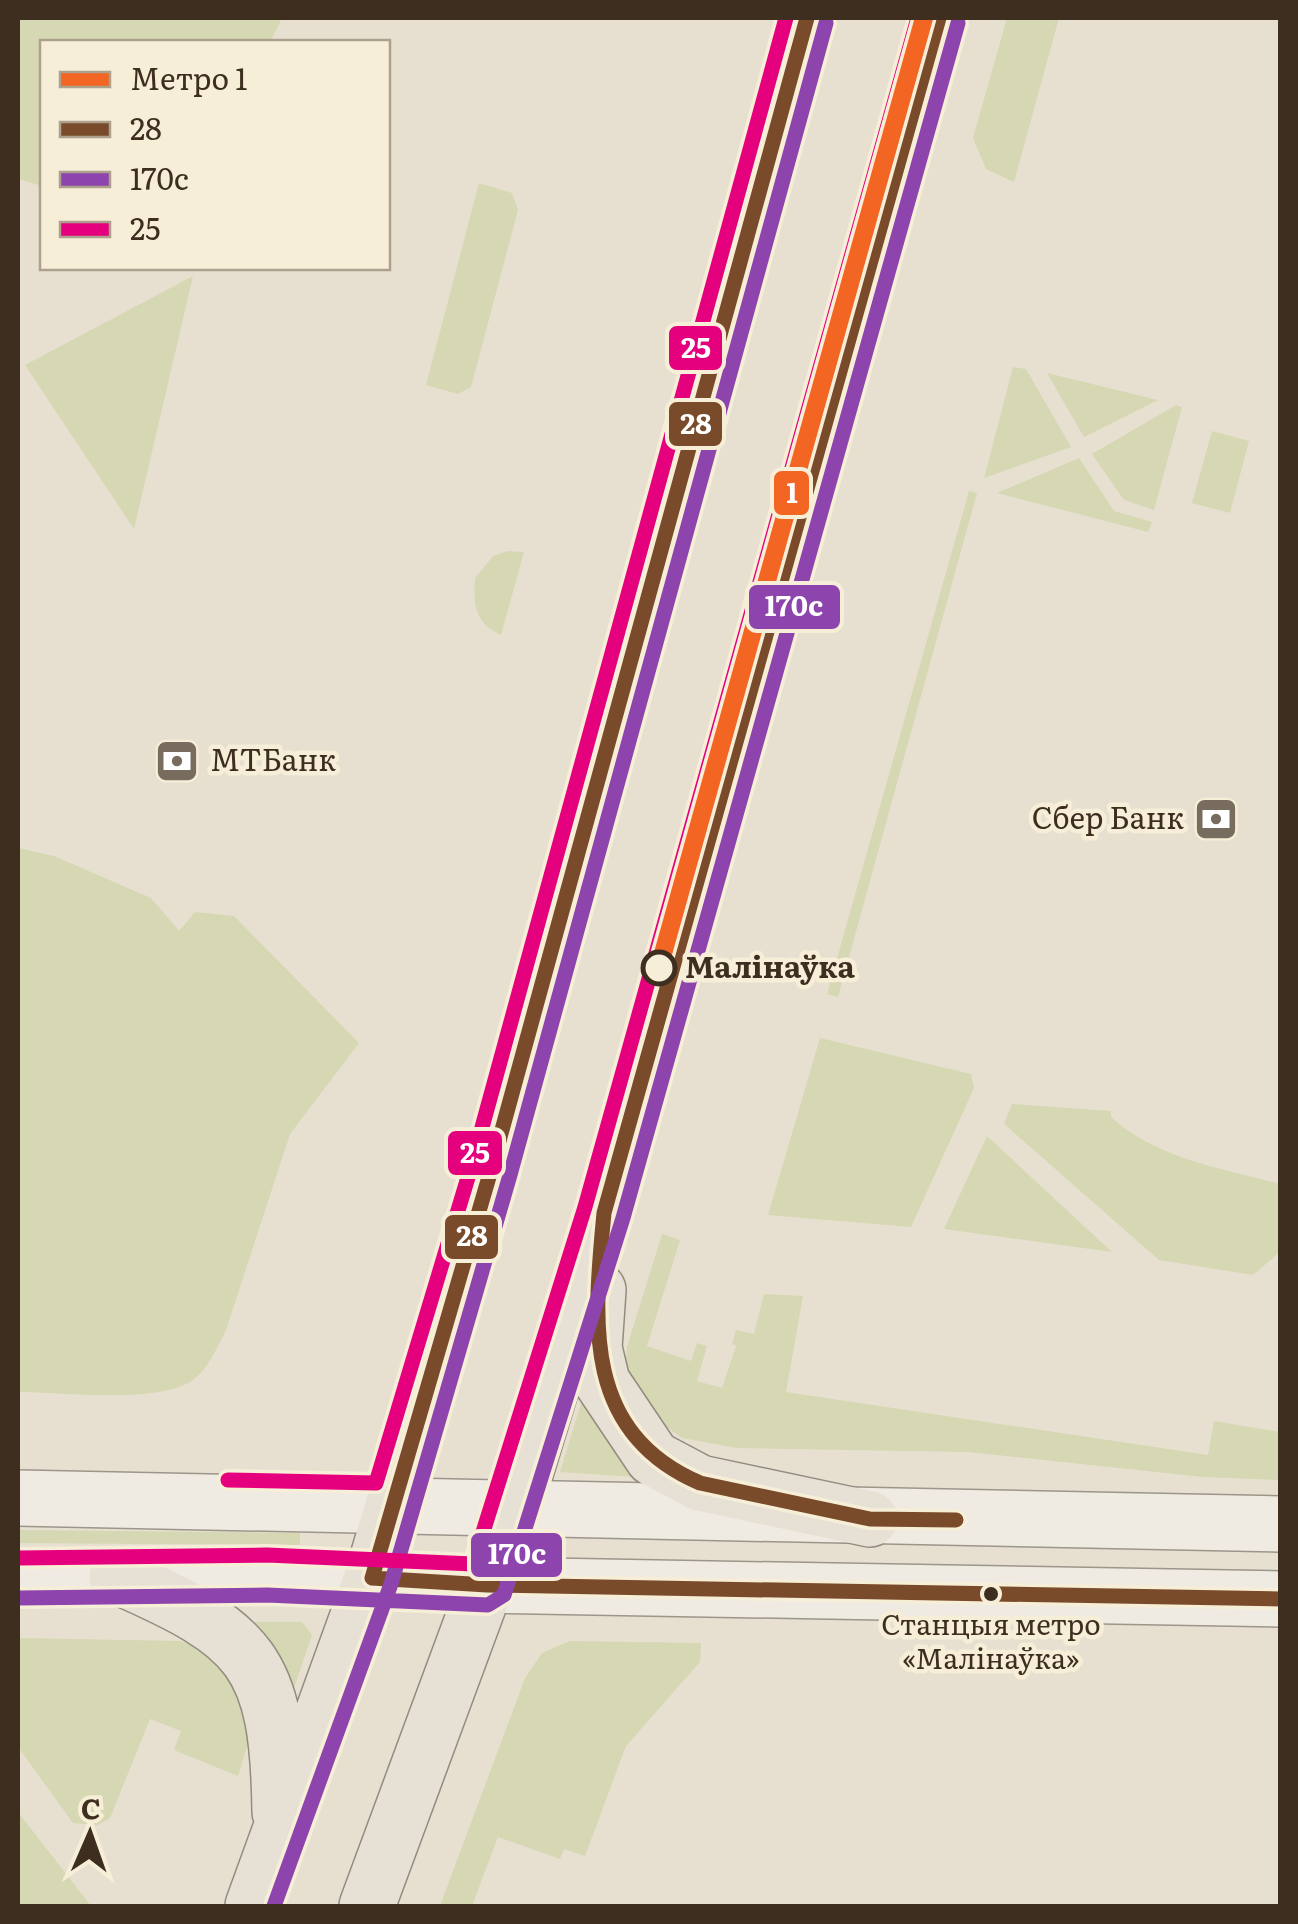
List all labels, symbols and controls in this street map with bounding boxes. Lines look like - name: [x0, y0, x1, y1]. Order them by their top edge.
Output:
- legend: [40, 40, 390, 270]
- text: Метро 1: [130, 55, 247, 99]
- text: 28: [130, 105, 162, 149]
- text: 170с: [130, 155, 189, 199]
- text: 25: [130, 205, 160, 249]
- line badge: 25: [667, 324, 724, 372]
- text: 25: [681, 325, 711, 367]
- line badge: 28: [667, 400, 724, 448]
- text: 28: [680, 401, 712, 443]
- line badge: 1: [772, 469, 811, 517]
- text: 1: [786, 470, 798, 512]
- line badge: 170с: [747, 583, 842, 631]
- text: 170с: [765, 583, 823, 625]
- place label: МТБанк: [210, 736, 336, 780]
- bank icon: МТБанк: [154, 738, 200, 784]
- place label: Сбер Банк: [1032, 794, 1184, 838]
- bank icon: Сбер Банк: [1193, 796, 1239, 842]
- place label: Малінаўка: [685, 943, 856, 987]
- marker: Малінаўка: [642, 951, 676, 985]
- line badge: 25: [446, 1129, 504, 1177]
- text: 25: [460, 1130, 490, 1172]
- line badge: 28: [443, 1213, 500, 1261]
- text: 28: [456, 1213, 488, 1255]
- line badge: 170с: [469, 1531, 564, 1579]
- text: 170с: [488, 1531, 546, 1573]
- marker: Станцыя метро «Малінаўка»: [981, 1584, 1001, 1604]
- place label: Станцыя метро «Малінаўка»: [881, 1602, 1101, 1678]
- north arrow: [40, 1784, 140, 1884]
- text: С: [80, 1786, 102, 1828]

